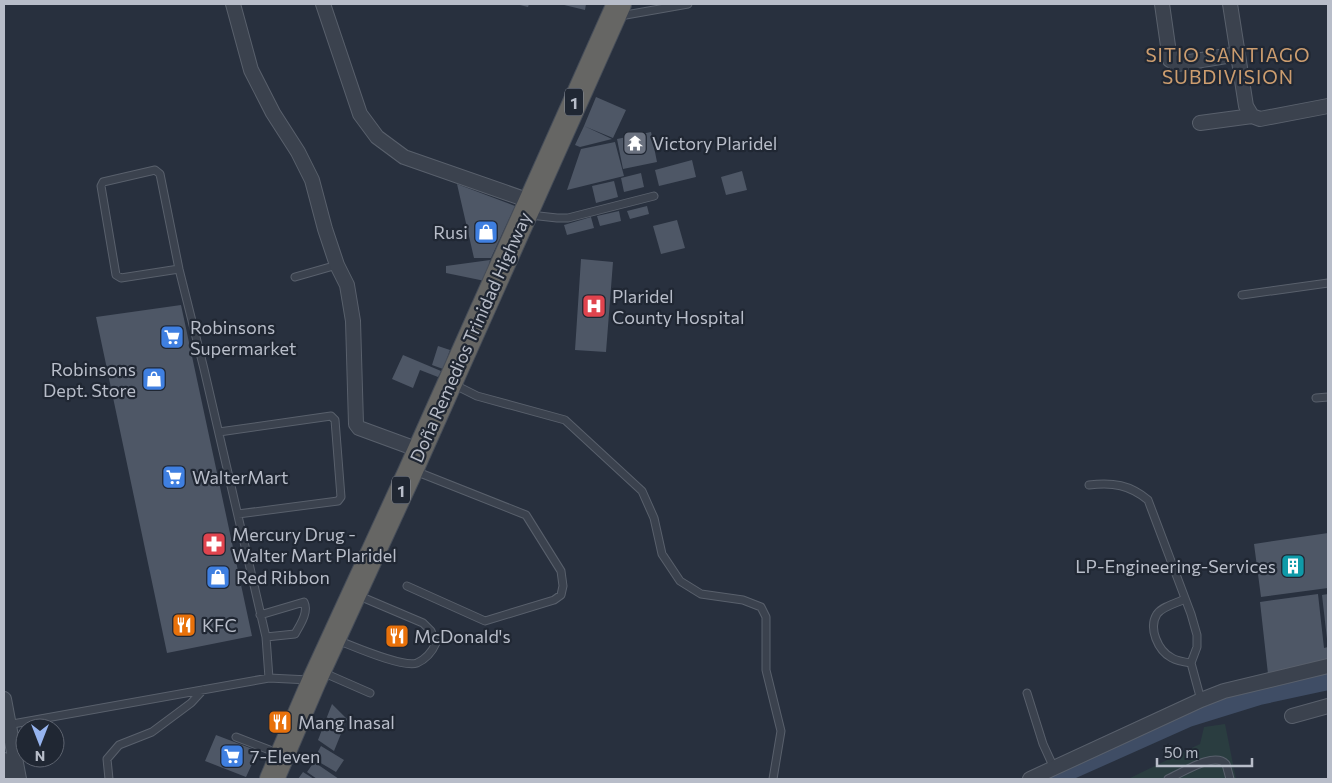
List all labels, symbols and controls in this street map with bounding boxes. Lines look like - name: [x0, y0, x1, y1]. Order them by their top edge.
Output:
- district label: SITIO SANTIAGO SUBDIVISION: [1145, 43, 1311, 88]
- road number: 1: [565, 88, 583, 115]
- temple icon: Victory Plaridel: [622, 130, 648, 156]
- place label: Victory Plaridel: [652, 132, 777, 154]
- street label: Doña Remedios Trinidad Highway: [405, 208, 535, 466]
- shop icon: Rusi: [473, 219, 499, 245]
- place label: Rusi: [433, 221, 468, 243]
- place label: Plaridel County Hospital: [612, 285, 745, 328]
- hospital icon: Plaridel County Hospital: [581, 293, 607, 319]
- place label: Robinsons Supermarket: [190, 316, 296, 359]
- supermarket icon: Robinsons Supermarket: [159, 324, 185, 350]
- place label: Robinsons Dept. Store: [43, 358, 136, 401]
- shop icon: Robinsons Dept. Store: [141, 366, 167, 392]
- supermarket icon: WalterMart: [161, 464, 187, 490]
- place label: WalterMart: [192, 466, 288, 488]
- road number: 1: [392, 476, 410, 504]
- place label: Mercury Drug - Walter Mart Plaridel: [232, 523, 397, 566]
- pharmacy icon: Mercury Drug - Walter Mart Plaridel: [201, 531, 227, 557]
- building icon: LP-Engineering-Services: [1280, 553, 1306, 579]
- place label: LP-Engineering-Services: [1075, 555, 1276, 577]
- shop icon: Red Ribbon: [205, 564, 231, 590]
- place label: Red Ribbon: [236, 566, 330, 588]
- restaurant icon: KFC: [171, 612, 197, 638]
- place label: KFC: [202, 614, 237, 636]
- restaurant icon: McDonald's: [384, 623, 410, 649]
- place label: McDonald's: [414, 625, 511, 647]
- restaurant icon: Mang Inasal: [267, 709, 293, 735]
- place label: Mang Inasal: [298, 711, 395, 733]
- north arrow: [15, 718, 65, 768]
- scale bar: [1157, 736, 1252, 768]
- supermarket icon: 7-Eleven: [219, 743, 245, 769]
- text: 50 m: [1164, 743, 1198, 761]
- place label: 7-Eleven: [250, 745, 320, 767]
- text: N: [35, 748, 45, 765]

